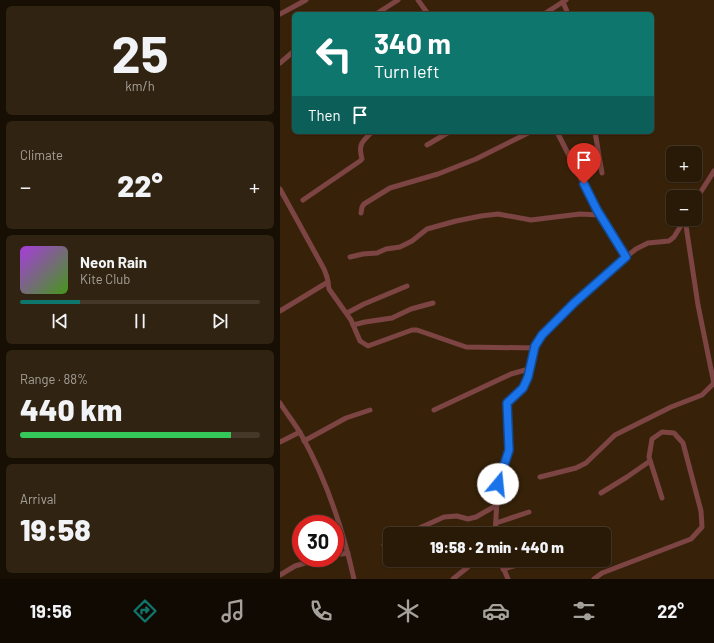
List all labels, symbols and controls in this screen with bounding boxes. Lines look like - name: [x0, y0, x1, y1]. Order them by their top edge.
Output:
- text: 25: [111, 21, 169, 83]
- text: 340 m: [374, 26, 451, 60]
- icon: left: [308, 28, 360, 80]
- text: Turn left: [374, 60, 440, 82]
- text: km/h: [125, 78, 155, 94]
- icon: arrive: [349, 104, 371, 126]
- text: Then: [308, 106, 341, 124]
- pin: [567, 143, 601, 184]
- map controls: [666, 146, 702, 226]
- button: +: [666, 146, 702, 182]
- text: Climate: [20, 147, 63, 163]
- icon: arrive: [573, 149, 595, 171]
- text: 22°: [117, 167, 163, 203]
- text: −: [20, 173, 31, 199]
- text: +: [249, 173, 260, 199]
- button: −: [666, 190, 702, 226]
- text: Neon Rain: [80, 253, 147, 271]
- text: Kite Club: [80, 271, 130, 287]
- icon: previous: [49, 310, 71, 332]
- icon: pause: [129, 310, 151, 332]
- icon: next: [209, 310, 231, 332]
- text: Range · 88%: [20, 371, 88, 387]
- text: 440 km: [20, 391, 122, 427]
- position arrow: [477, 463, 519, 505]
- text: Arrival: [20, 491, 56, 507]
- text: 19:58: [20, 511, 91, 547]
- speed limit sign: 30: [292, 515, 344, 567]
- text: 19:58 · 2 min · 440 m: [430, 538, 564, 556]
- icon: directions: [131, 597, 159, 625]
- icon: music: [219, 597, 247, 625]
- icon: phone: [307, 597, 335, 625]
- icon: climate: [394, 597, 422, 625]
- icon: car: [482, 597, 510, 625]
- icon: filters: [570, 597, 598, 625]
- text: 19:56: [30, 600, 72, 622]
- text: 22°: [657, 600, 684, 622]

